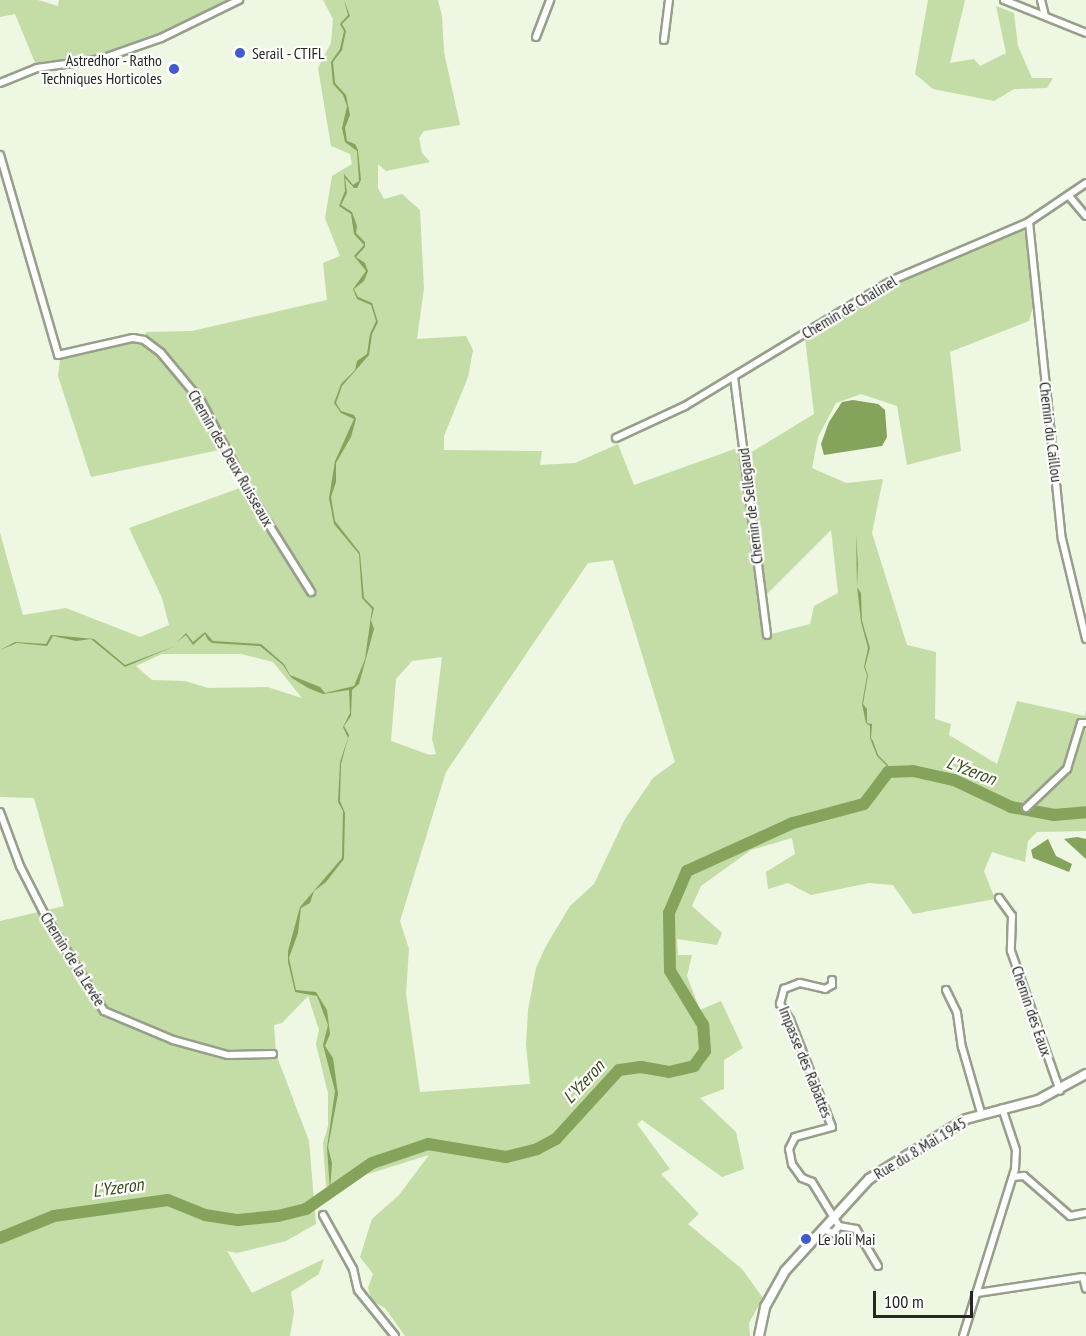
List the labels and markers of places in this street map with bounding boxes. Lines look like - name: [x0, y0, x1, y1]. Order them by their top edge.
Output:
- place label: Serail - CTIFL: [252, 43, 326, 63]
- marker: Serail - CTIFL: [233, 46, 247, 60]
- place label: Astredhor - Ratho Techniques Horticoles: [41, 50, 162, 88]
- marker: Astredhor - Ratho Techniques Horticoles: [167, 62, 181, 76]
- place label: Le Joli Mai: [818, 1229, 875, 1249]
- marker: Le Joli Mai: [799, 1232, 813, 1246]

